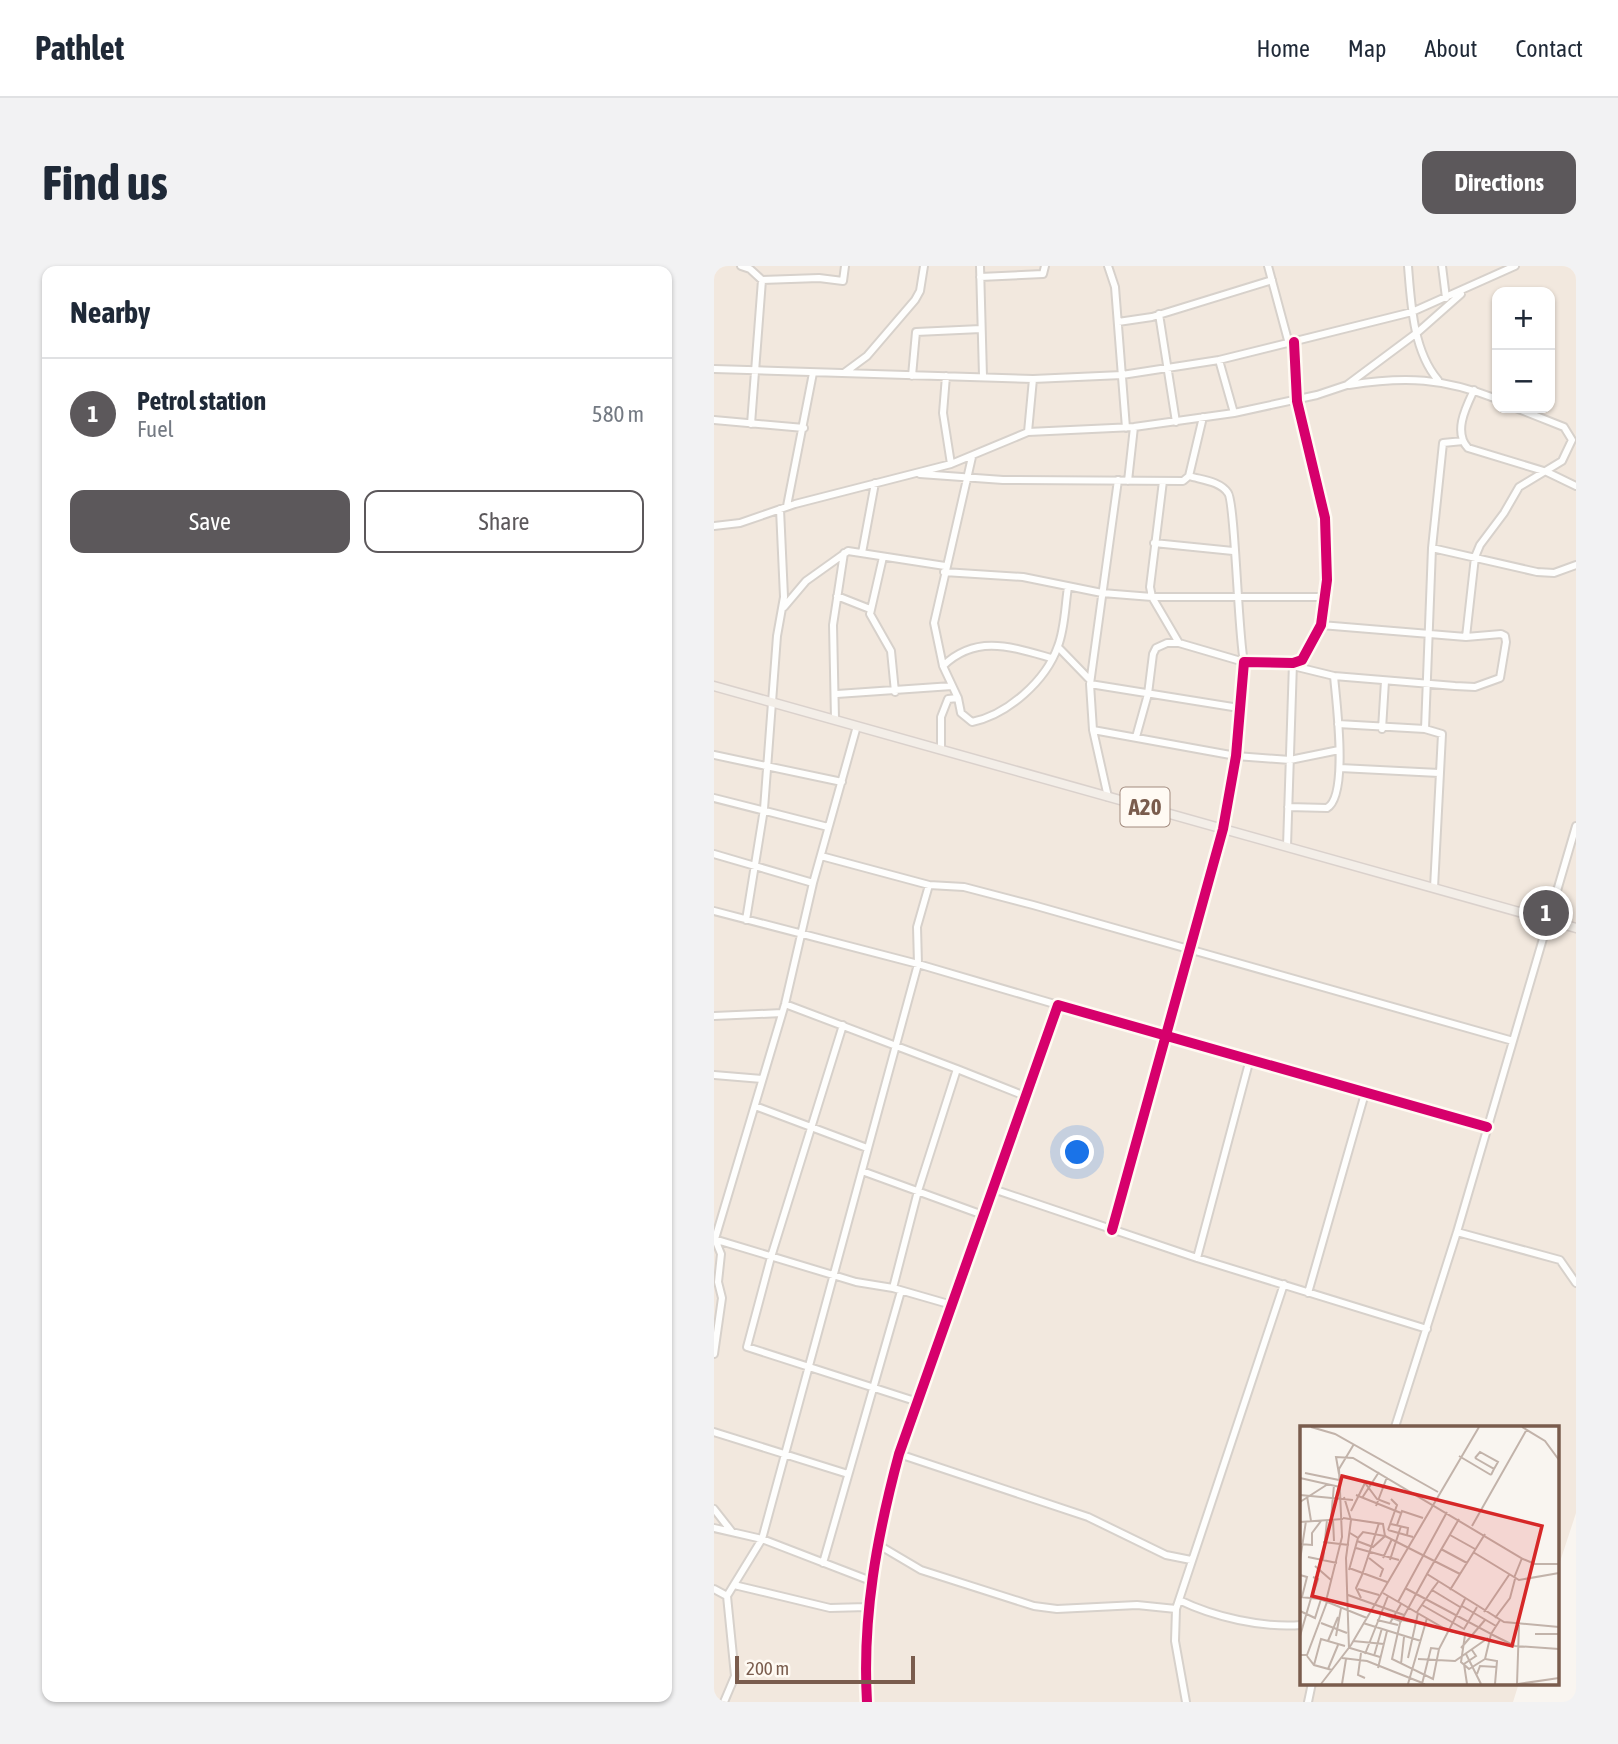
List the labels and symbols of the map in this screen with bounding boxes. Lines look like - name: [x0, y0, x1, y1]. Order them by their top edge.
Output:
- road number: A20: [1120, 788, 1170, 827]
- pin: 1: [1523, 887, 1569, 939]
- your location: [1060, 1135, 1094, 1169]
- inset map: [1300, 1426, 1558, 1684]
- scale bar: [735, 1653, 915, 1685]

